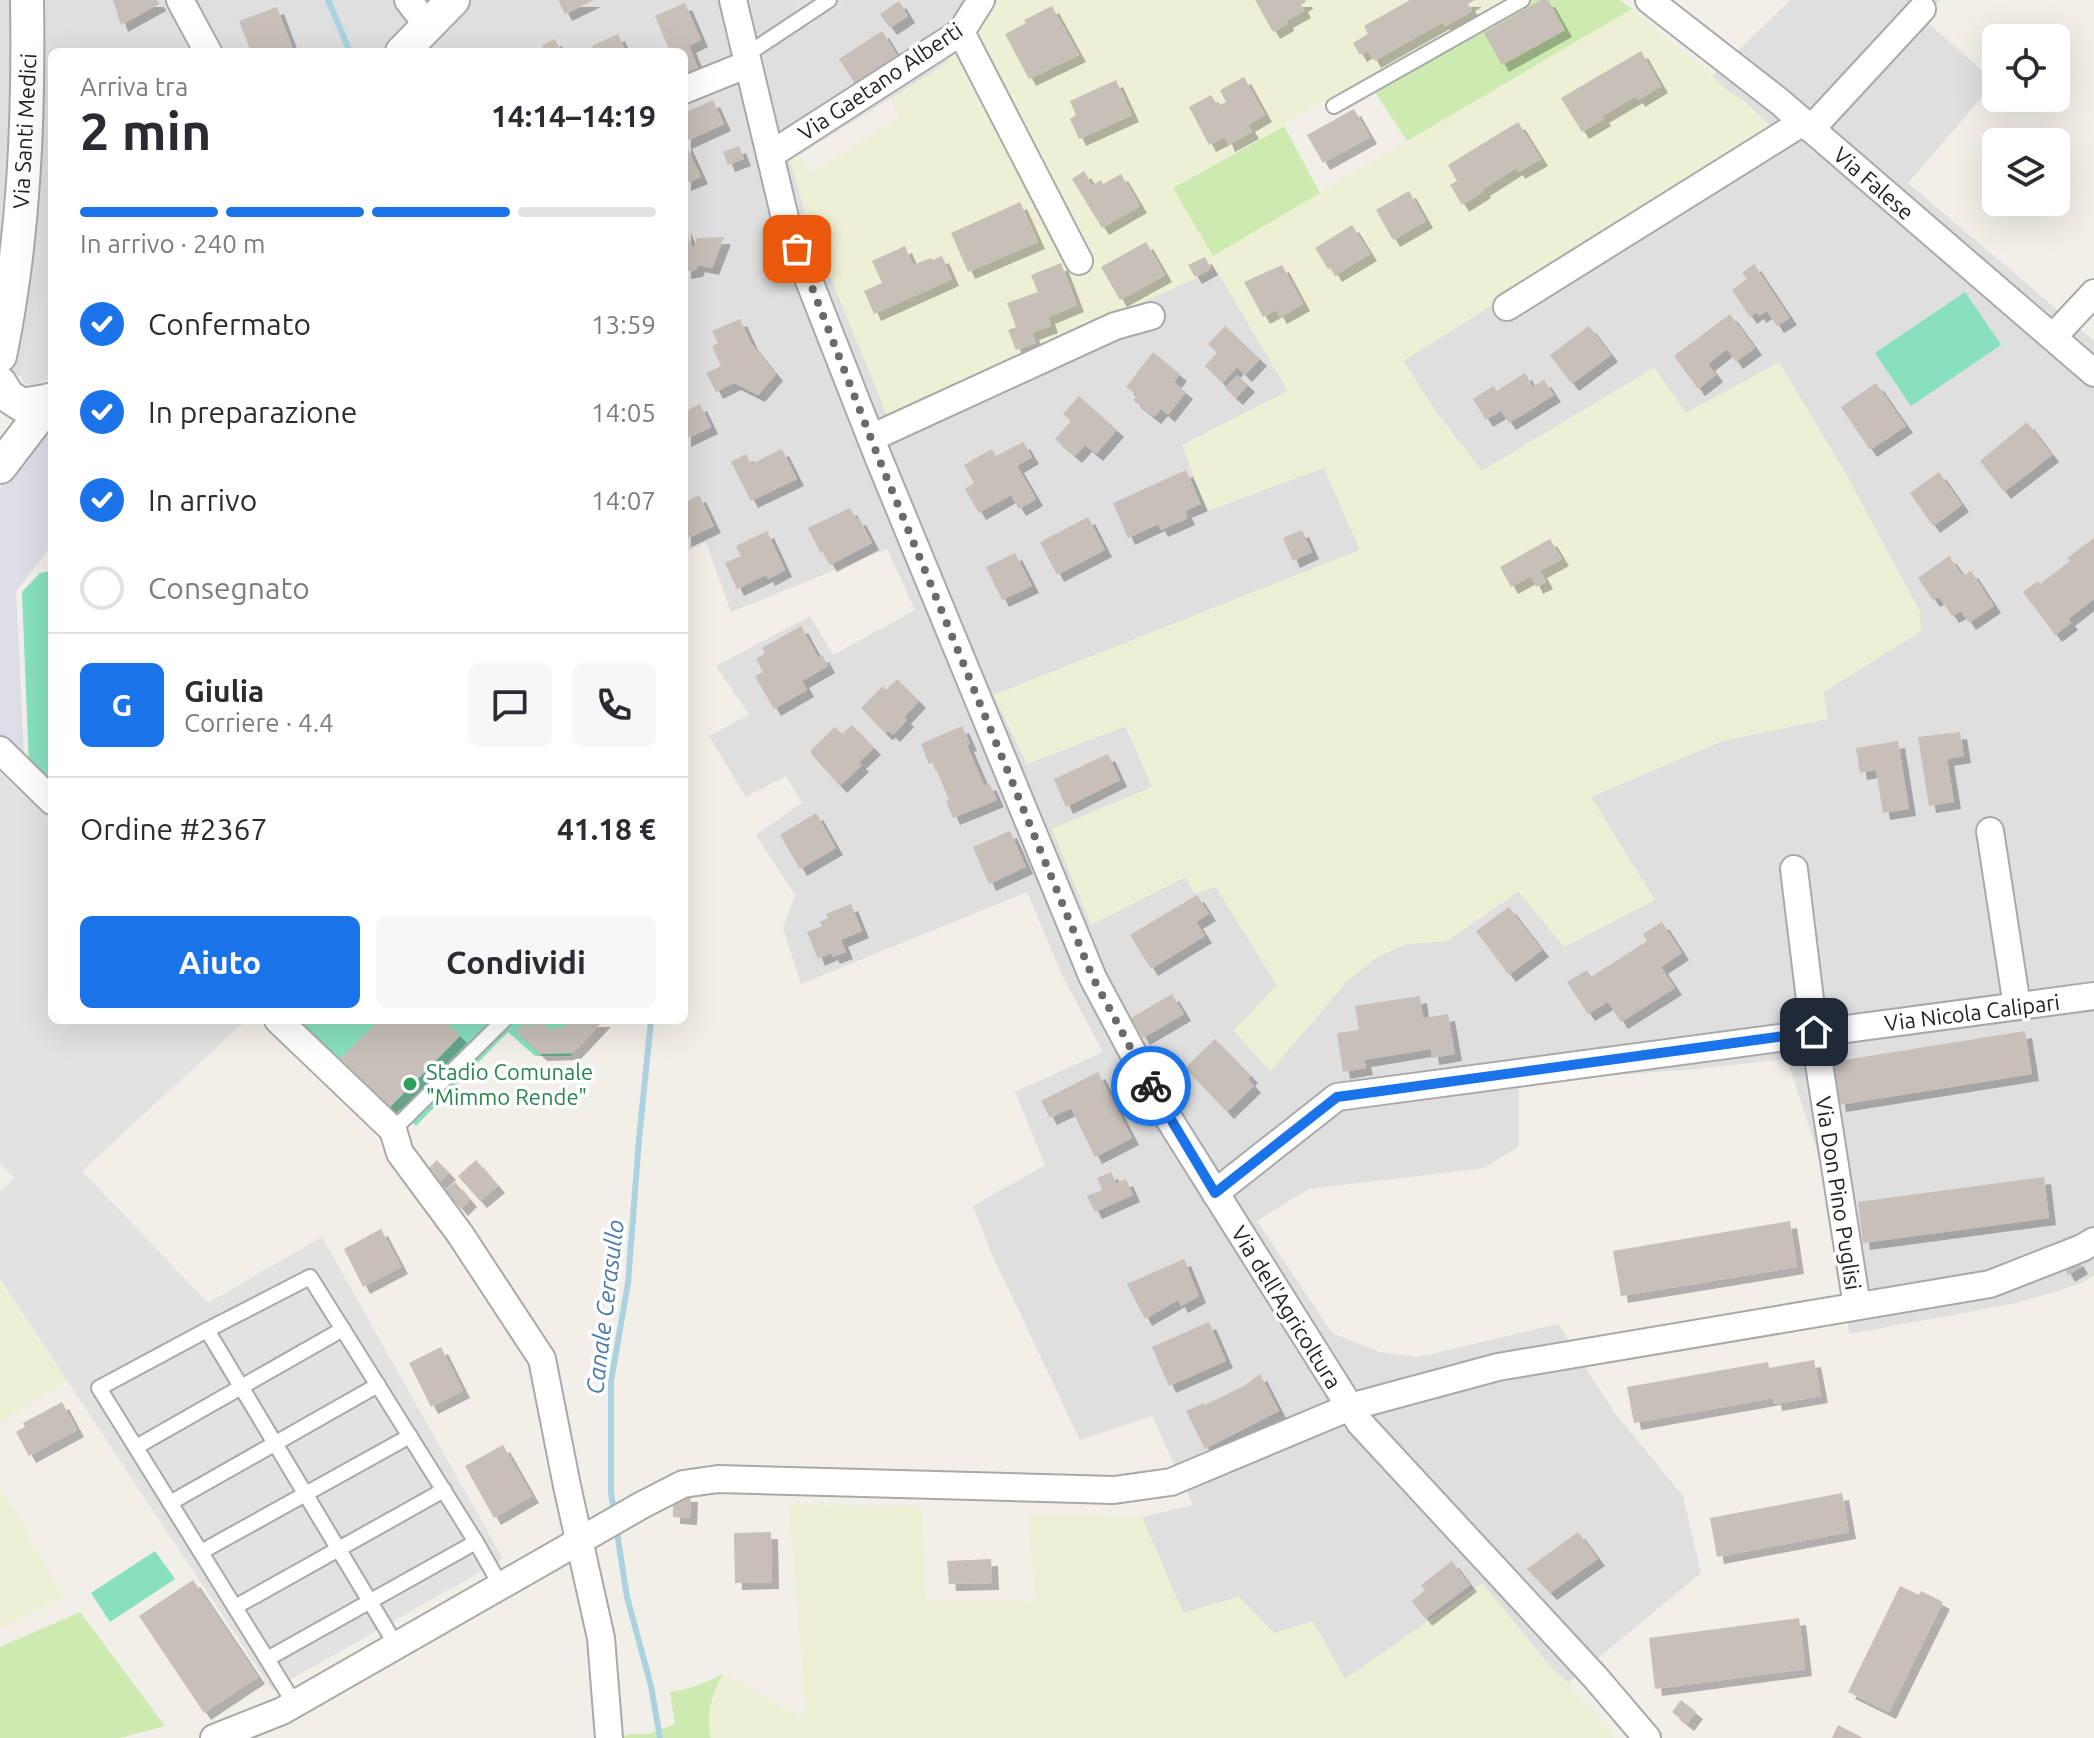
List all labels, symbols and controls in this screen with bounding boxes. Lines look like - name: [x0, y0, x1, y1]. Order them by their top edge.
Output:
- street label: Via Gaetano Alberti: [793, 17, 967, 145]
- map controls: [1982, 24, 2070, 216]
- button: locate: [1982, 24, 2070, 112]
- street label: Via Santi Medici: [7, 53, 41, 209]
- text: Arriva tra: [80, 72, 188, 101]
- text: 14:14–14:19: [491, 99, 656, 133]
- text: 2 min: [80, 102, 211, 160]
- button: layers: [1982, 128, 2070, 216]
- street label: Via Falese: [1829, 141, 1919, 225]
- pin: [763, 215, 831, 283]
- icon: bag: [775, 227, 819, 271]
- text: In arrivo · 240 m: [80, 229, 265, 258]
- icon: check: [80, 302, 124, 346]
- text: Confermato: [148, 307, 311, 341]
- text: 13:59: [591, 310, 656, 339]
- icon: check: [80, 390, 124, 434]
- text: In preparazione: [148, 395, 357, 429]
- text: 14:05: [591, 398, 656, 427]
- icon: check: [80, 478, 124, 522]
- text: In arrivo: [148, 483, 257, 517]
- text: 14:07: [591, 486, 656, 515]
- text: Consegnato: [148, 571, 310, 605]
- button: chat: [468, 663, 552, 747]
- button: phone: [572, 663, 656, 747]
- text: Giulia: [184, 674, 264, 708]
- text: G: [112, 688, 132, 722]
- text: Corriere · 4.4: [184, 708, 334, 737]
- text: Ordine #2367: [80, 812, 267, 846]
- text: 41.18 €: [557, 812, 656, 846]
- button: Aiuto: [80, 916, 360, 1008]
- button: Condividi: [376, 916, 656, 1008]
- street label: Via Nicola Calipari: [1883, 989, 2061, 1035]
- pin: [1780, 998, 1848, 1066]
- icon: home: [1792, 1010, 1836, 1054]
- courier: [1111, 1046, 1191, 1126]
- place label: Stadio Comunale "Mimmo Rende": [426, 1059, 593, 1109]
- icon: bike: [1129, 1064, 1173, 1108]
- marker: Stadio Comunale "Mimmo Rende": [401, 1075, 419, 1093]
- street label: Via Don Pino Puglisi: [1811, 1094, 1867, 1292]
- water label: Canale Cerasullo: [581, 1218, 629, 1396]
- street label: Via dell'Agricoltura: [1227, 1221, 1347, 1393]

